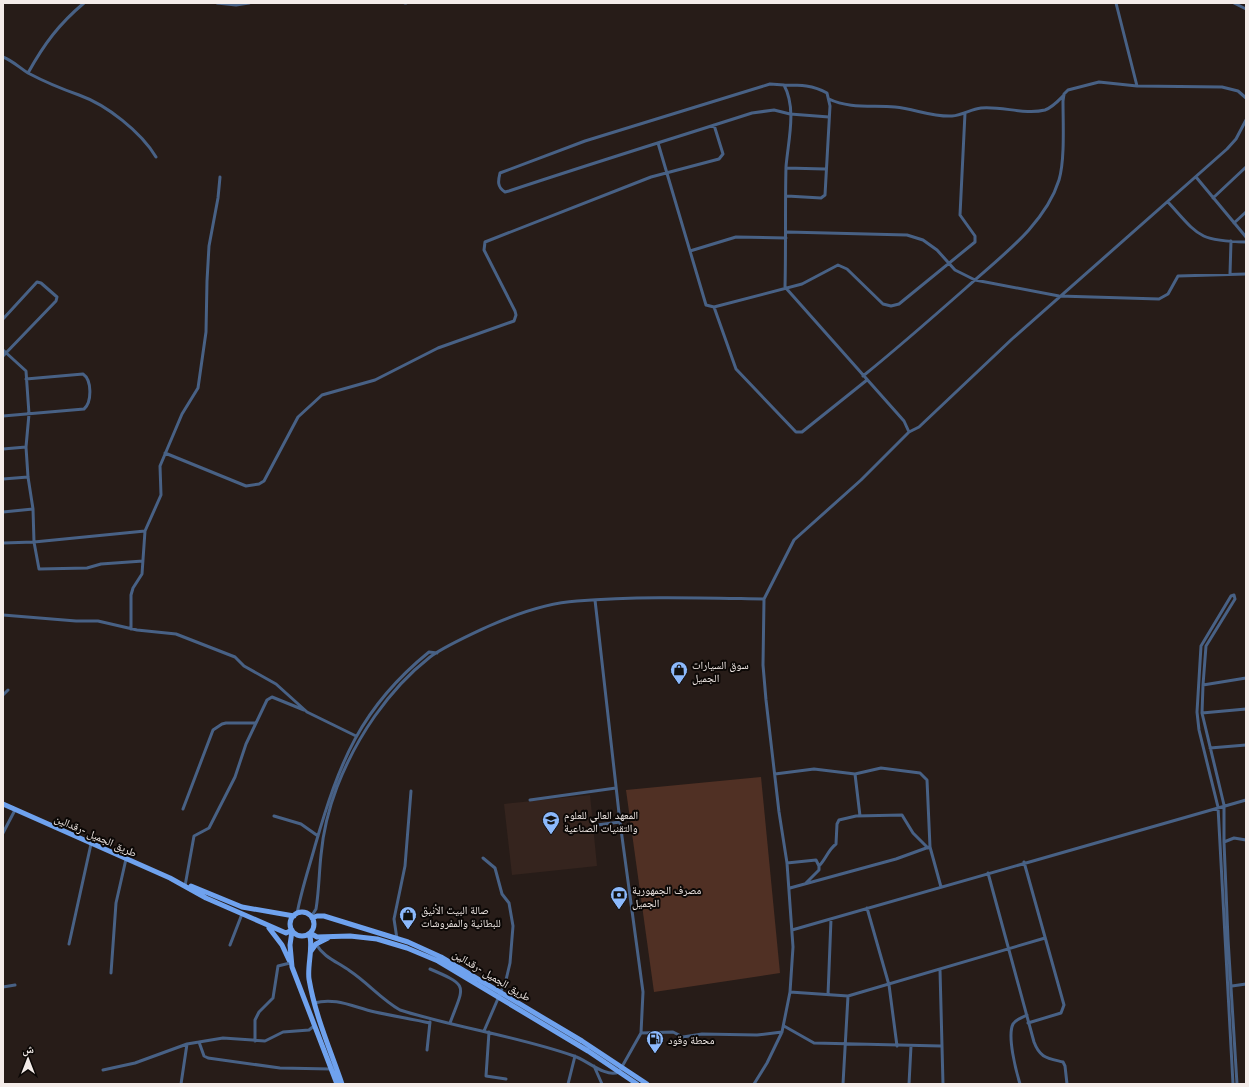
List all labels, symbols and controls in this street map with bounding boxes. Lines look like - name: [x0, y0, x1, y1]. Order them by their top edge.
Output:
- place label: سوق السيارات الجميل: [692, 657, 749, 685]
- shop icon: سوق السيارات الجميل: [669, 660, 689, 685]
- place label: المعهد العالي للعلوم والتقنيات الصناعية: [564, 807, 638, 835]
- street label: طريق الجميل -رقدالين: [53, 810, 139, 860]
- school or university icon: المعهد العالي للعلوم والتقنيات الصناعية: [541, 810, 561, 835]
- place label: مصرف الجمهورية الجميل: [632, 882, 701, 910]
- bank icon: مصرف الجمهورية الجميل: [609, 885, 629, 910]
- place label: صالة البيت الأنيق للبطانية والمفروشات: [421, 902, 501, 930]
- shop icon: صالة البيت الأنيق للبطانية والمفروشات: [398, 905, 418, 930]
- street label: طريق الجميل -رقدالين: [450, 946, 534, 1004]
- fuel station icon: محطة وقود: [645, 1029, 665, 1054]
- place label: محطة وقود: [668, 1032, 715, 1047]
- north arrow: [8, 1039, 48, 1079]
- text: ش: [22, 1041, 34, 1057]

